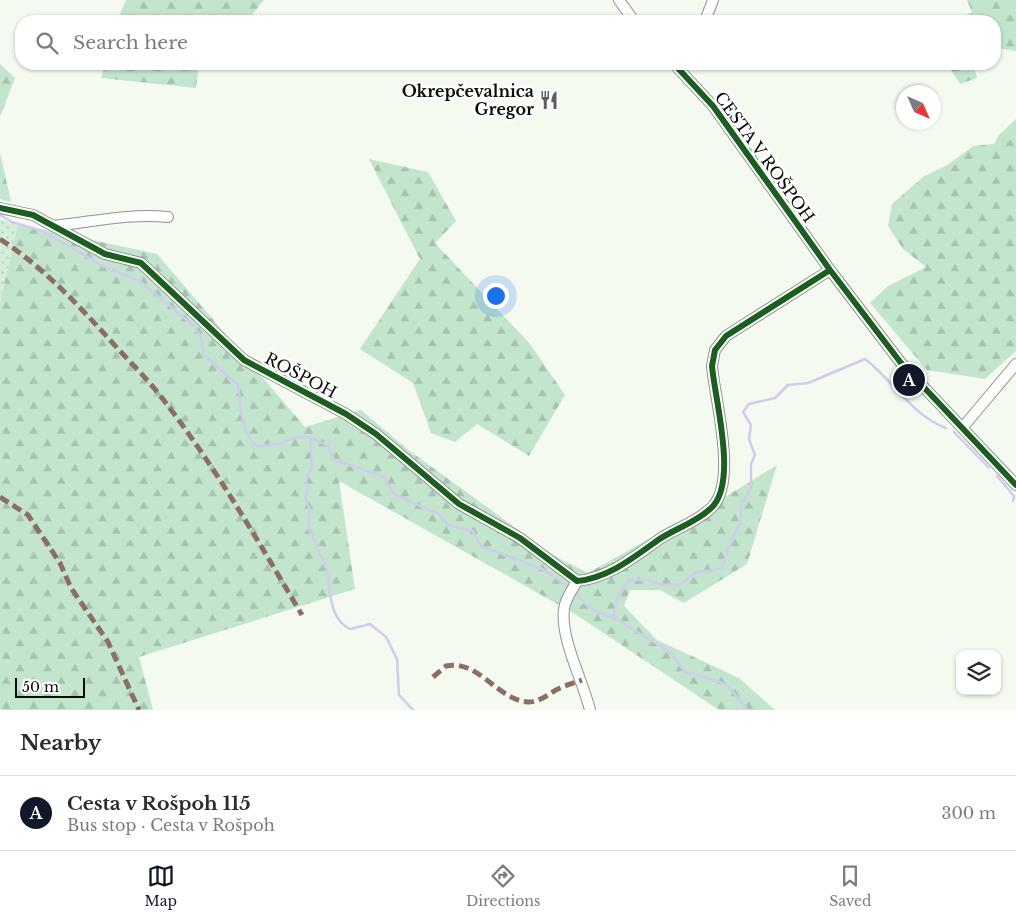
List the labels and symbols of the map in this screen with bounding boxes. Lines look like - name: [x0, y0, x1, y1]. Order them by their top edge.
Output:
- place label: Okrepčevalnica Gregor: [402, 81, 534, 119]
- north arrow: [896, 85, 941, 130]
- street label: CESTA V ROŠPOH: [711, 88, 819, 227]
- restaurant icon: Okrepčevalnica Gregor: [538, 89, 560, 111]
- your location: [483, 283, 509, 309]
- street label: ROŠPOH: [262, 348, 341, 402]
- pin: A: [893, 361, 925, 399]
- scale bar: [15, 675, 85, 698]

